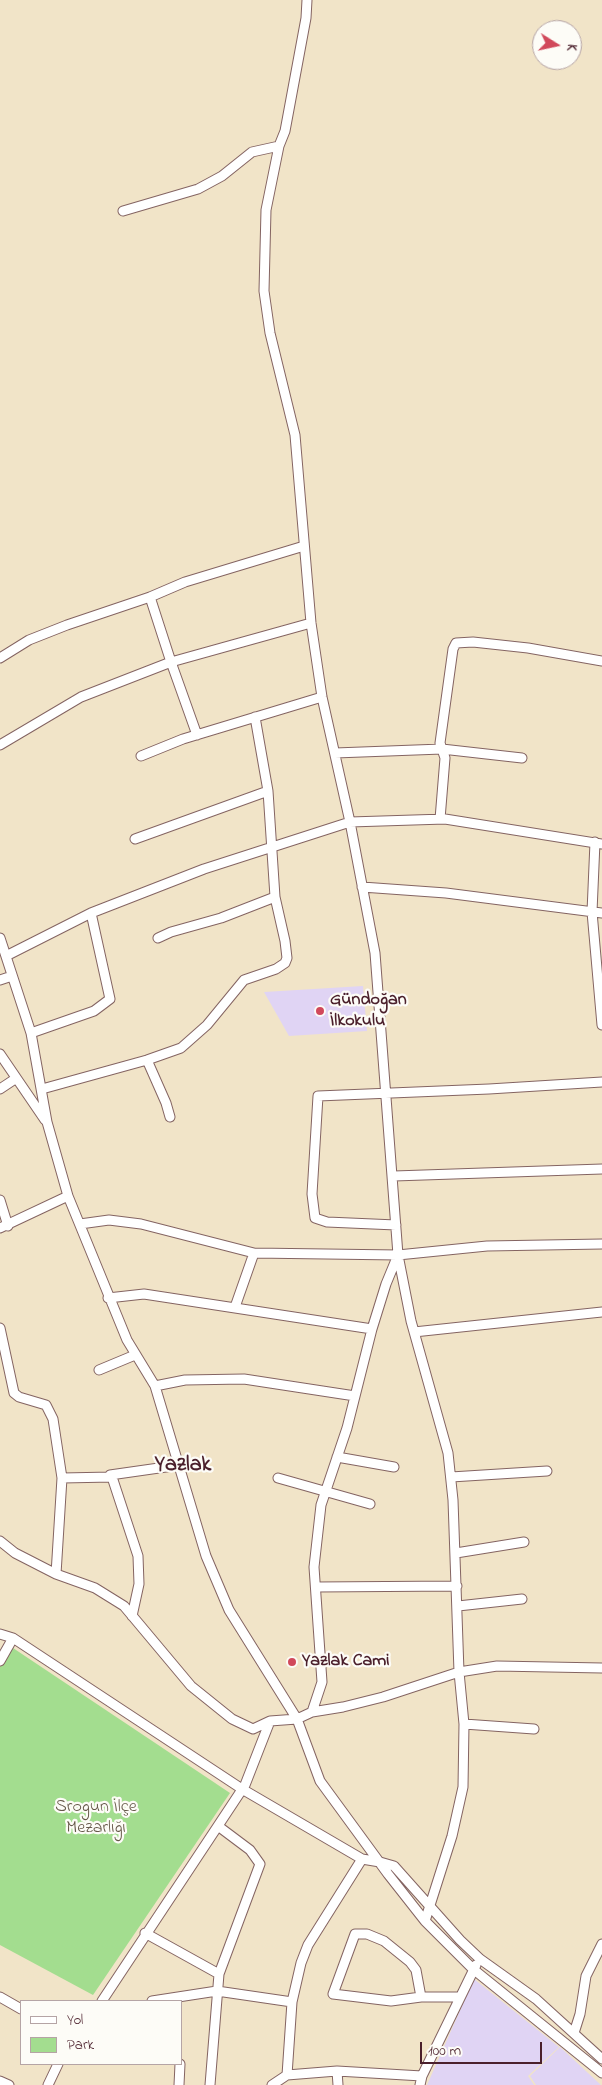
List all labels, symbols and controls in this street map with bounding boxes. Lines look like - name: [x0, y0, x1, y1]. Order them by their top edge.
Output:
- north arrow: [532, 20, 582, 70]
- text: K: [560, 42, 582, 53]
- place label: Gündoğan İlkokulu: [330, 990, 407, 1032]
- marker: Gündoğan İlkokulu: [314, 1005, 326, 1017]
- district label: Yazlak: [155, 1453, 211, 1479]
- place label: Yazlak Cami: [302, 1651, 389, 1673]
- marker: Yazlak Cami: [286, 1656, 298, 1668]
- park label: Srogun İlçe Mezarlığı: [55, 1797, 137, 1840]
- legend: [20, 2000, 182, 2065]
- text: Yol: [67, 2009, 83, 2031]
- scale bar: [422, 2032, 544, 2064]
- text: Park: [67, 2034, 94, 2056]
- text: 100 m: [428, 2040, 461, 2062]

